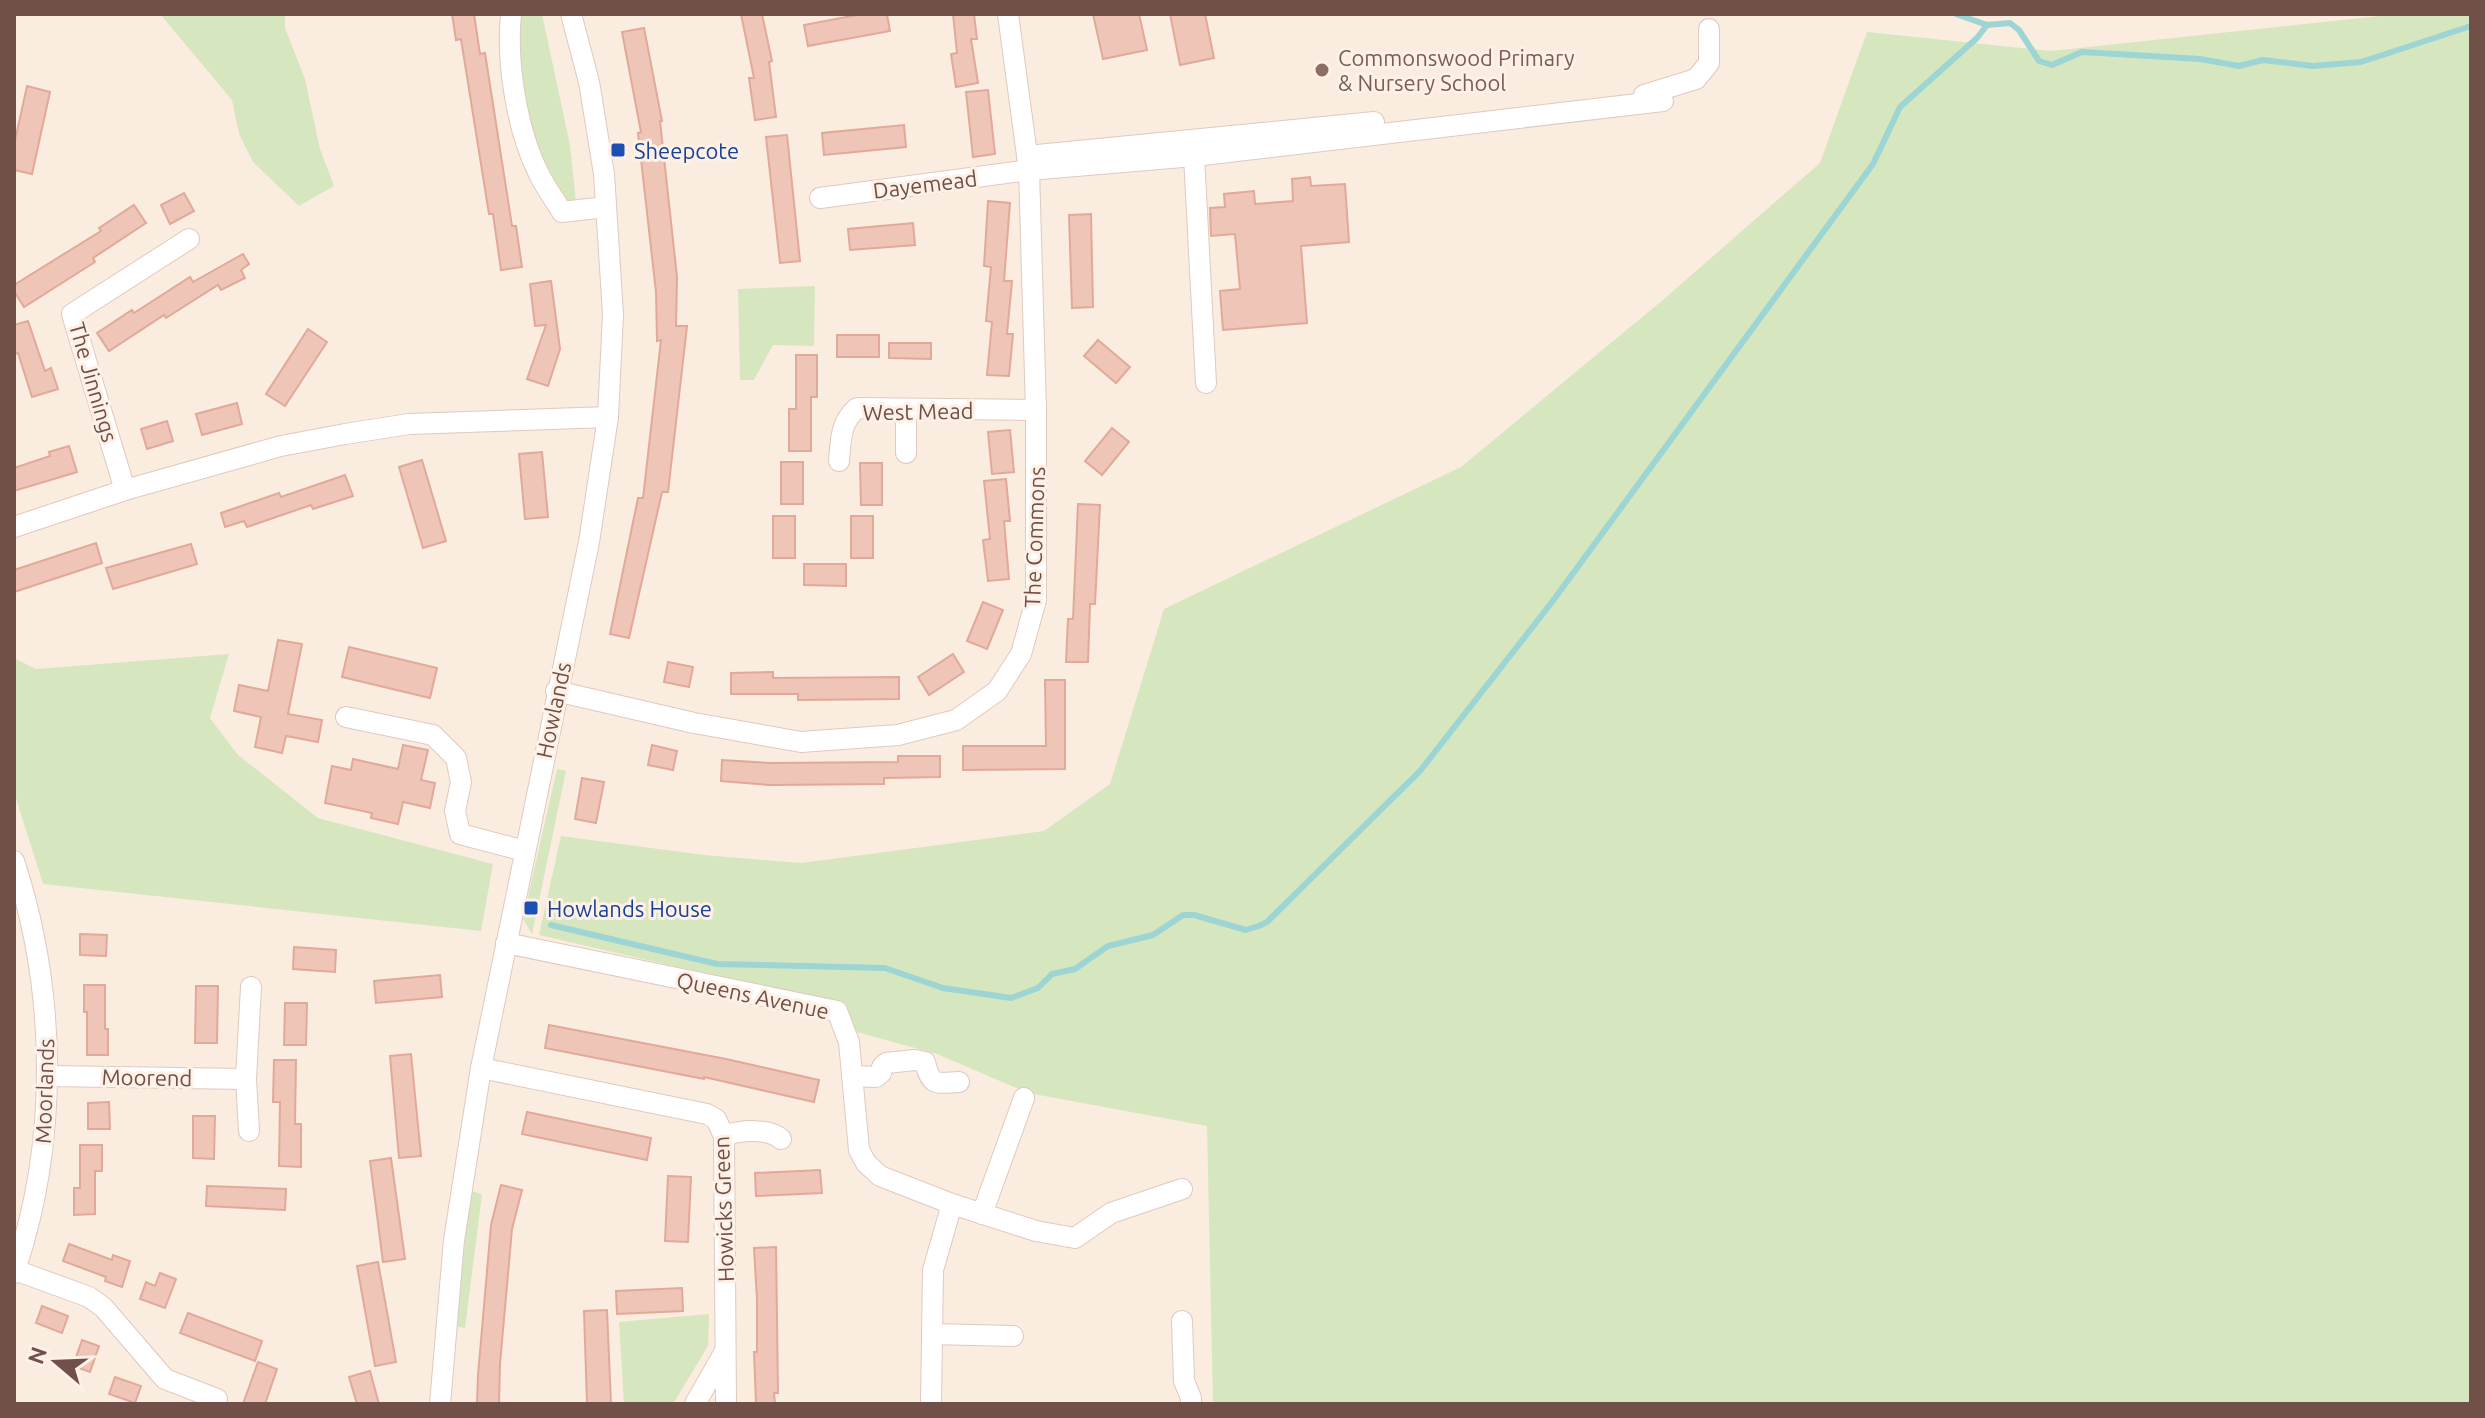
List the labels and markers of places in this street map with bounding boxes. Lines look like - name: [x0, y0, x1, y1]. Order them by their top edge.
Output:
- place label: Commonswood Primary & Nursery School: [1338, 45, 1575, 95]
- marker: Commonswood Primary & Nursery School: [1313, 61, 1331, 79]
- place label: Sheepcote: [634, 138, 739, 163]
- marker: Sheepcote: [609, 141, 627, 159]
- place label: Howlands House: [547, 896, 712, 921]
- marker: Howlands House: [522, 899, 540, 917]

